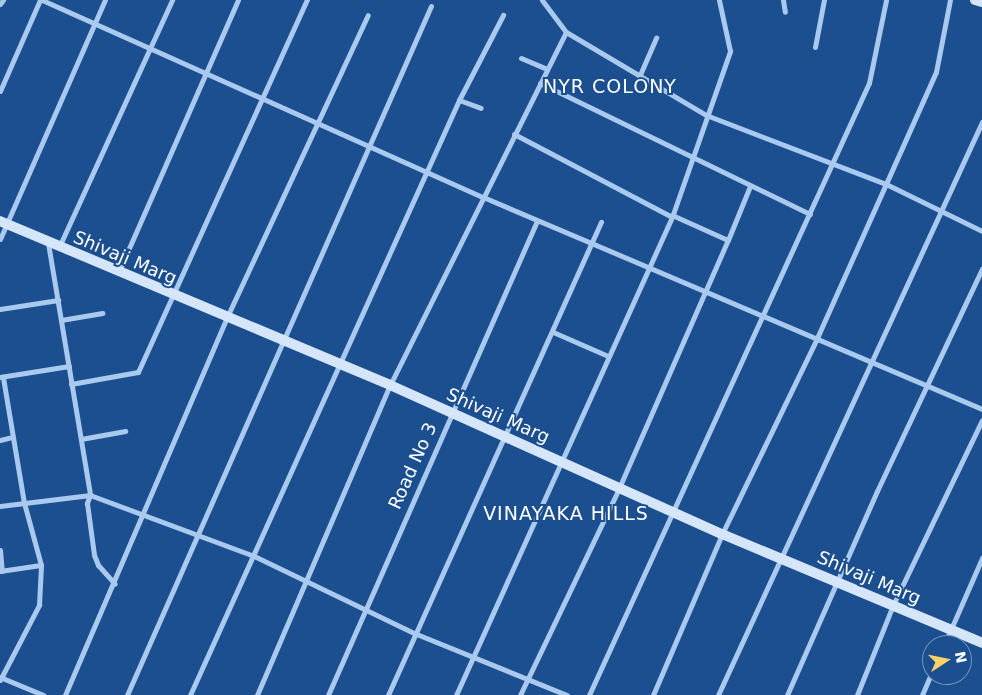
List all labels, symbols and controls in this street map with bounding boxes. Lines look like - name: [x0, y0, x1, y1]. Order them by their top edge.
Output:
- district label: NYR COLONY: [542, 76, 678, 98]
- street label: Shivaji Marg: [70, 227, 180, 289]
- street label: Shivaji Marg: [443, 384, 553, 448]
- street label: Road No 3: [384, 419, 442, 513]
- district label: VINAYAKA HILLS: [481, 503, 651, 525]
- street label: Shivaji Marg: [814, 547, 924, 609]
- north arrow: [922, 635, 972, 685]
- text: N: [952, 650, 970, 665]

